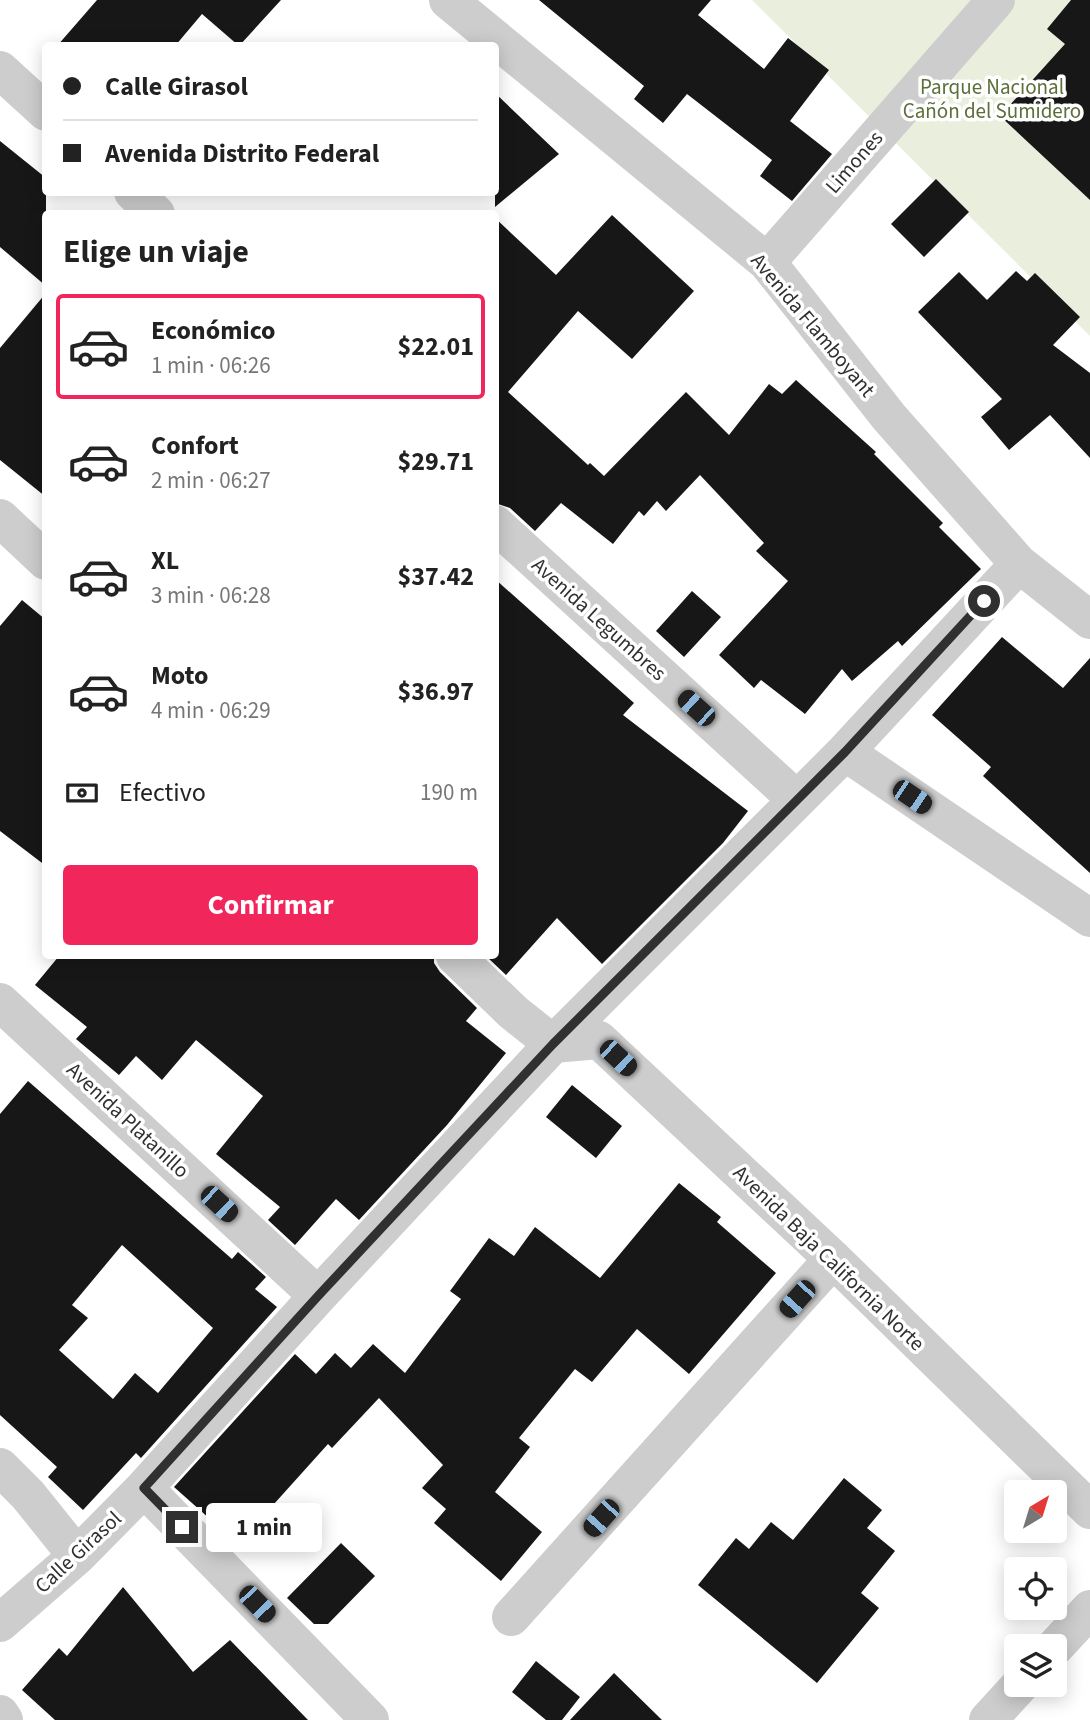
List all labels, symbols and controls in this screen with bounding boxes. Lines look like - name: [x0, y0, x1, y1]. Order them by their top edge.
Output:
- text: Calle Girasol: [105, 68, 248, 105]
- park label: Parque Nacional Cañón del Sumidero: [903, 72, 1081, 126]
- street label: Limones: [818, 124, 890, 200]
- text: Avenida Distrito Federal: [105, 135, 379, 172]
- text: Elige un viaje: [63, 229, 249, 275]
- street label: Avenida Flamboyant: [744, 247, 882, 403]
- text: Económico: [151, 312, 276, 349]
- icon: car: [67, 315, 130, 378]
- text: $22.01: [398, 328, 474, 365]
- text: 1 min · 06:26: [151, 349, 271, 382]
- text: Confort: [151, 427, 239, 464]
- icon: car: [67, 430, 130, 493]
- text: $29.71: [398, 443, 474, 480]
- text: 2 min · 06:27: [151, 464, 271, 497]
- text: XL: [151, 542, 179, 579]
- icon: car: [67, 545, 130, 608]
- street label: Avenida Legumbres: [525, 550, 673, 688]
- text: $37.42: [398, 558, 474, 595]
- text: 3 min · 06:28: [151, 579, 271, 612]
- route start: [968, 585, 1000, 617]
- text: Moto: [151, 657, 208, 694]
- icon: car: [67, 660, 130, 723]
- text: $36.97: [398, 673, 474, 710]
- car: [674, 686, 719, 730]
- text: 4 min · 06:29: [151, 694, 271, 727]
- icon: cash: [63, 774, 101, 812]
- text: Efectivo: [119, 774, 206, 811]
- text: 190 m: [420, 776, 478, 809]
- car: [889, 777, 936, 817]
- button: Confirmar: [63, 865, 478, 945]
- car: [596, 1036, 641, 1080]
- street label: Avenida Platanillo: [60, 1055, 196, 1185]
- street label: Avenida Baja California Norte: [727, 1158, 931, 1358]
- car: [197, 1182, 242, 1226]
- car: [776, 1276, 819, 1322]
- north arrow: [1004, 1480, 1068, 1544]
- map controls: [1004, 1480, 1067, 1697]
- car: [580, 1495, 623, 1541]
- callout: 1 min: [206, 1502, 322, 1552]
- street label: Calle Girasol: [28, 1504, 128, 1600]
- route end: [166, 1511, 198, 1543]
- text: 1 min: [236, 1511, 292, 1544]
- button: locate: [1004, 1557, 1067, 1620]
- car: [235, 1582, 280, 1626]
- button: layers: [1004, 1634, 1067, 1697]

